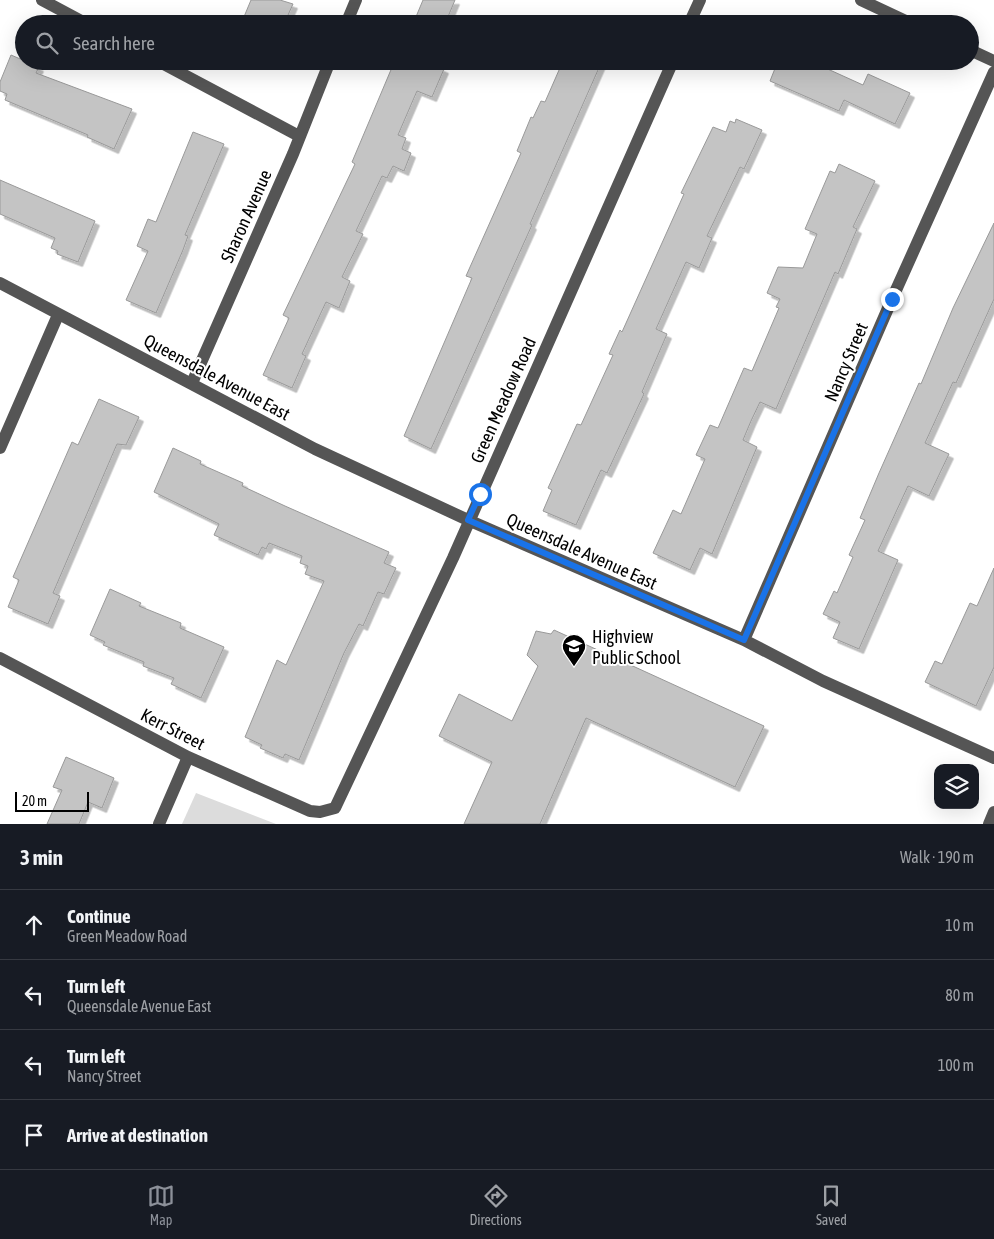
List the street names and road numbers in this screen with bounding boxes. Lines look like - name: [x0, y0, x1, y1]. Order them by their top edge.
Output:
- street label: Sharon Avenue: [216, 166, 276, 266]
- street label: Nancy Street: [820, 319, 872, 405]
- street label: Queensdale Avenue East: [140, 330, 294, 424]
- street label: Green Meadow Road: [466, 334, 540, 466]
- street label: Queensdale Avenue East: [503, 508, 661, 594]
- street label: Kerr Street: [137, 704, 209, 754]

